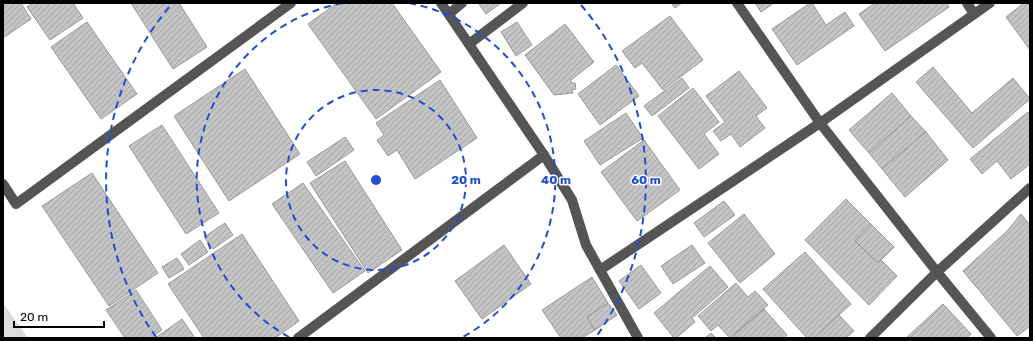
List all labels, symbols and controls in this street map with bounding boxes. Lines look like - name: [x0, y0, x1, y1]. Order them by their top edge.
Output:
- centre of rings: [369, 173, 383, 187]
- text: 20 m: [451, 173, 481, 187]
- text: 40 m: [541, 173, 571, 187]
- text: 60 m: [631, 173, 661, 187]
- scale bar: [14, 303, 104, 329]
- text: 20 m: [20, 310, 48, 324]

